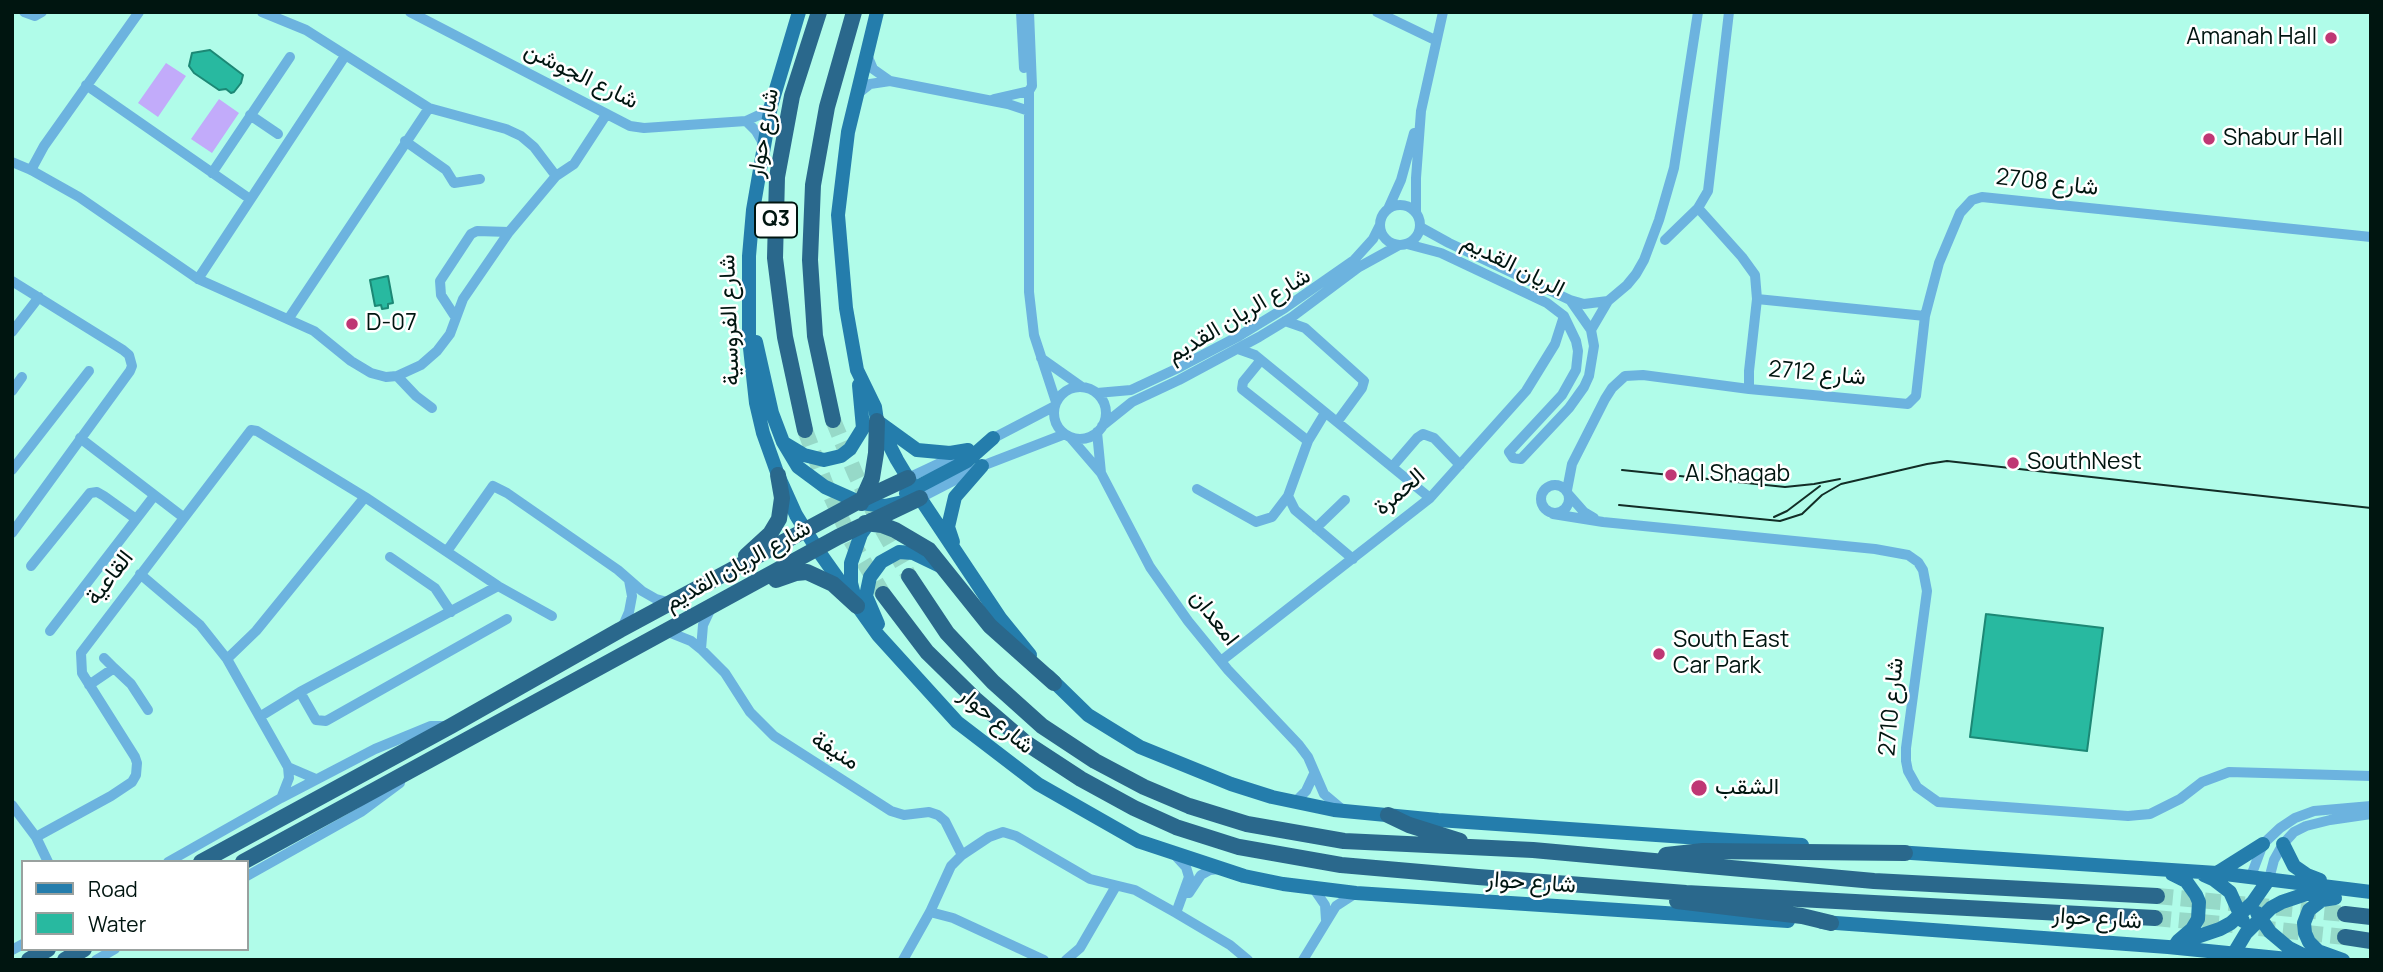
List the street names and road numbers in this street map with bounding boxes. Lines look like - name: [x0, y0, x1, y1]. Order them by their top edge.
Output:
- street label: شارع الجوشن: [519, 37, 643, 115]
- street label: شارع حوار: [743, 86, 785, 180]
- street label: شارع 2708: [1994, 164, 2100, 202]
- road number: Q3: [755, 202, 797, 238]
- street label: الريان القديم: [1457, 228, 1569, 304]
- street label: شارع الفروسية: [714, 254, 746, 386]
- street label: شارع الريان القديم: [1162, 262, 1316, 370]
- street label: شارع 2712: [1767, 356, 1867, 392]
- street label: الحمرة: [1369, 462, 1431, 522]
- street label: شارع الريان القديم: [660, 515, 816, 617]
- street label: القاعية: [80, 545, 140, 611]
- street label: امعدان: [1183, 584, 1245, 652]
- street label: شارع 2710: [1874, 657, 1910, 757]
- street label: شارع حوار: [953, 682, 1039, 760]
- street label: منيفة: [806, 726, 864, 776]
- street label: شارع حوار: [1485, 866, 1577, 900]
- street label: شارع حوار: [2051, 902, 2143, 936]

